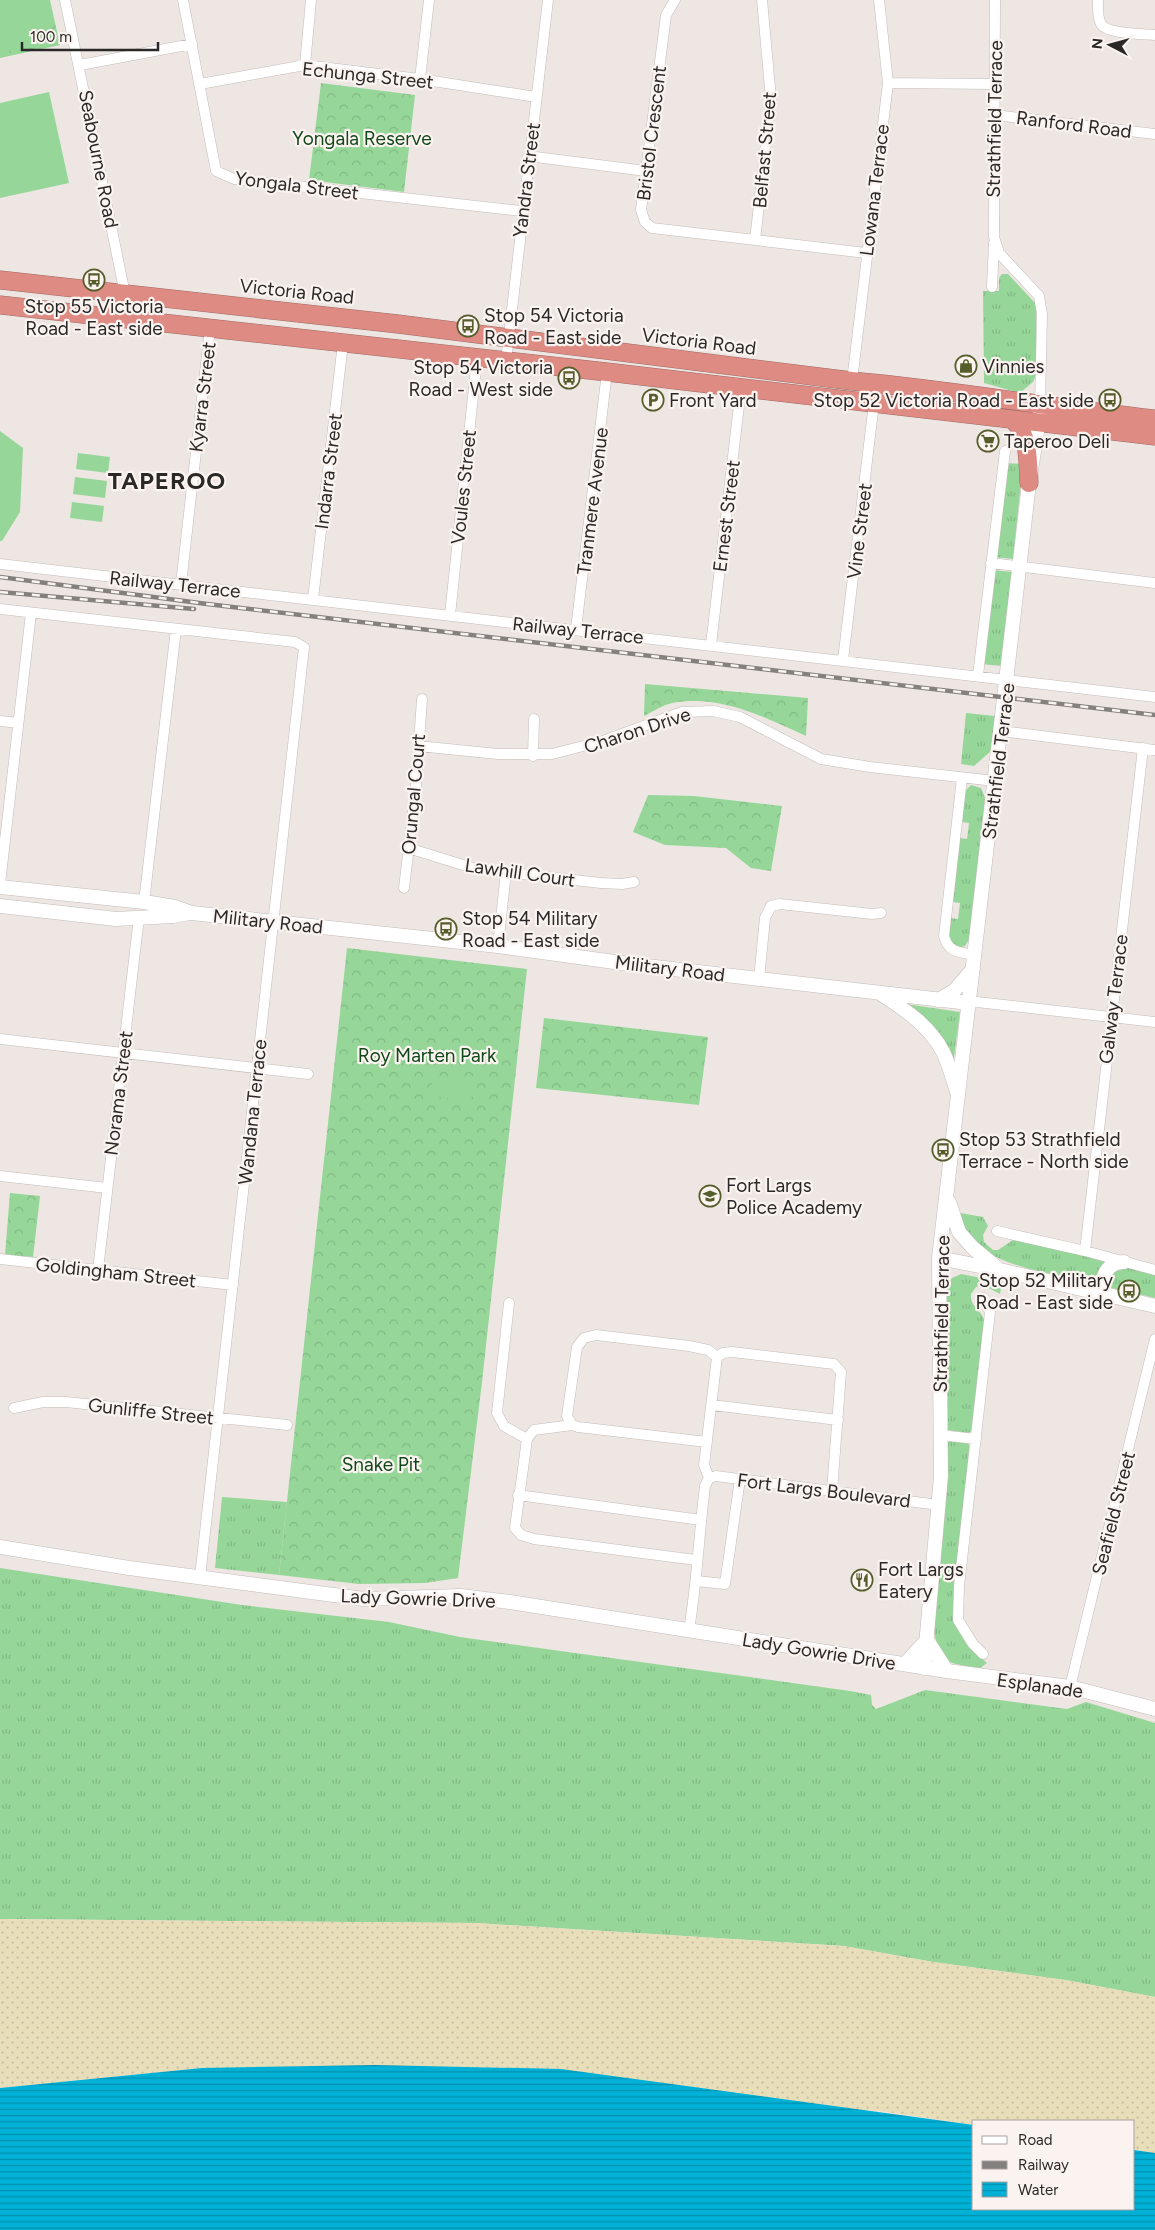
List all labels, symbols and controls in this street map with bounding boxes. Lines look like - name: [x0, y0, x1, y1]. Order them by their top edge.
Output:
- scale bar: [22, 20, 159, 52]
- north arrow: [1085, 20, 1135, 70]
- text: 100 m: [30, 28, 72, 46]
- text: N: [1089, 37, 1107, 50]
- street label: Strathfield Terrace: [982, 40, 1007, 198]
- street label: Echunga Street: [301, 57, 435, 94]
- street label: Bristol Crescent: [632, 64, 671, 202]
- street label: Seabourne Road: [74, 88, 123, 230]
- street label: Belfast Street: [748, 91, 781, 209]
- street label: Ranford Road: [1015, 106, 1133, 143]
- street label: Yandra Street: [508, 121, 545, 239]
- street label: Lowana Terrace: [855, 123, 894, 257]
- park label: Yongala Reserve: [292, 127, 432, 150]
- street label: Yongala Street: [234, 166, 360, 205]
- bus stop icon: Stop 55 Victoria Road - East side: [82, 268, 106, 292]
- street label: Victoria Road: [239, 274, 355, 309]
- place label: Stop 55 Victoria Road - East side: [25, 295, 163, 340]
- place label: Stop 54 Victoria Road - East side: [484, 304, 624, 349]
- bus stop icon: Stop 54 Victoria Road - East side: [456, 314, 480, 338]
- street label: Victoria Road: [640, 323, 757, 360]
- street label: Kyarra Street: [184, 340, 221, 454]
- shop icon: Vinnies: [954, 354, 978, 378]
- place label: Vinnies: [982, 355, 1045, 378]
- place label: Stop 54 Victoria Road - West side: [409, 356, 553, 401]
- bus stop icon: Stop 54 Victoria Road - West side: [557, 366, 581, 390]
- parking icon: Front Yard: [641, 388, 665, 412]
- bus stop icon: Stop 52 Victoria Road - East side: [1098, 388, 1122, 412]
- place label: Front Yard: [669, 389, 757, 412]
- place label: Stop 52 Victoria Road - East side: [813, 389, 1094, 412]
- street label: Indarra Street: [310, 412, 347, 531]
- street label: Tranmere Avenue: [572, 426, 613, 576]
- street label: Voules Street: [446, 428, 481, 546]
- supermarket icon: Taperoo Deli: [976, 429, 1000, 453]
- place label: Taperoo Deli: [1004, 430, 1110, 453]
- street label: Ernest Street: [708, 459, 745, 573]
- district label: TAPEROO: [108, 466, 226, 495]
- street label: Vine Street: [842, 482, 877, 580]
- street label: Railway Terrace: [108, 566, 242, 603]
- street label: Railway Terrace: [511, 612, 645, 649]
- street label: Strathfield Terrace: [977, 682, 1020, 841]
- street label: Charon Drive: [581, 702, 693, 759]
- street label: Orungal Court: [397, 733, 430, 855]
- street label: Lawhill Court: [463, 853, 577, 892]
- street label: Military Road: [212, 904, 324, 939]
- place label: Stop 54 Military Road - East side: [462, 907, 599, 952]
- bus stop icon: Stop 54 Military Road - East side: [434, 917, 458, 941]
- street label: Galway Terrace: [1094, 933, 1133, 1065]
- street label: Military Road: [614, 950, 726, 987]
- street label: Norama Street: [99, 1029, 138, 1157]
- street label: Wandana Terrace: [233, 1038, 272, 1186]
- park label: Roy Marten Park: [358, 1044, 497, 1067]
- place label: Stop 53 Strathfield Terrace - North side: [959, 1128, 1129, 1173]
- bus stop icon: Stop 53 Strathfield Terrace - North side: [931, 1138, 955, 1162]
- place label: Fort Largs Police Academy: [726, 1174, 862, 1219]
- school or university icon: Fort Largs Police Academy: [698, 1184, 722, 1208]
- street label: Strathfield Terrace: [929, 1235, 954, 1393]
- street label: Goldingham Street: [35, 1253, 197, 1292]
- place label: Stop 52 Military Road - East side: [976, 1269, 1113, 1314]
- bus stop icon: Stop 52 Military Road - East side: [1117, 1279, 1141, 1303]
- street label: Gunliffe Street: [87, 1393, 215, 1430]
- street label: Seafield Street: [1087, 1449, 1140, 1577]
- park label: Snake Pit: [342, 1453, 420, 1476]
- street label: Fort Largs Boulevard: [736, 1468, 912, 1513]
- place label: Fort Largs Eatery: [878, 1558, 964, 1603]
- restaurant icon: Fort Largs Eatery: [850, 1568, 874, 1592]
- street label: Lady Gowrie Drive: [340, 1584, 496, 1613]
- street label: Lady Gowrie Drive: [740, 1628, 897, 1675]
- street label: Esplanade: [995, 1668, 1085, 1703]
- legend: [972, 2120, 1135, 2210]
- text: Road: [1018, 2131, 1053, 2149]
- text: Railway: [1018, 2156, 1069, 2174]
- text: Water: [1018, 2181, 1058, 2199]

